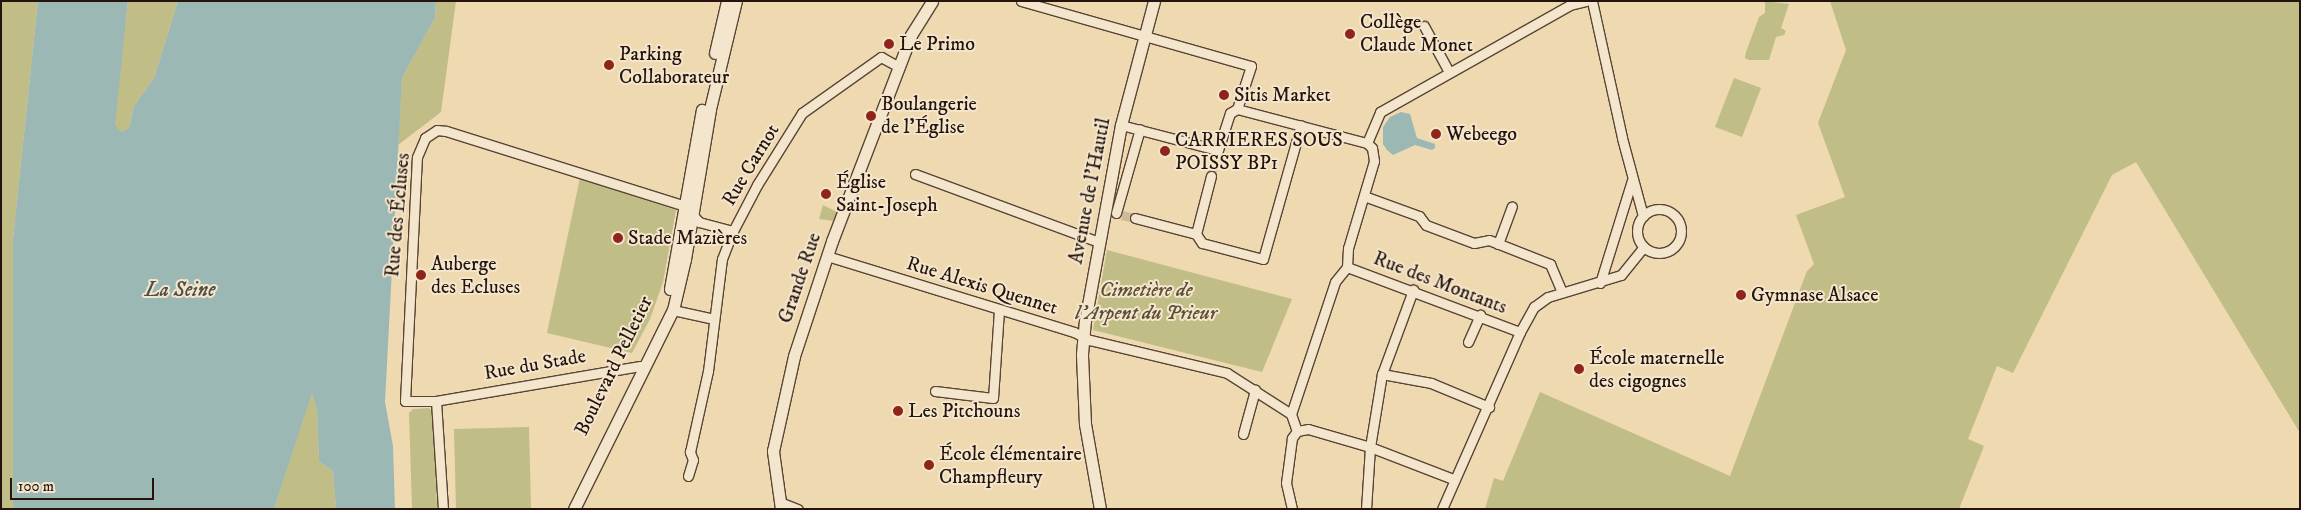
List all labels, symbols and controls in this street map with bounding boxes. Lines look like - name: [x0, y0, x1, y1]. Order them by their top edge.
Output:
- place label: Collège Claude Monet: [1360, 10, 1473, 57]
- marker: Collège Claude Monet: [1344, 28, 1356, 40]
- place label: Le Primo: [899, 32, 975, 56]
- marker: Le Primo: [883, 38, 895, 50]
- place label: Parking Collaborateur: [619, 42, 729, 89]
- marker: Parking Collaborateur: [603, 59, 615, 71]
- place label: Sitis Market: [1234, 83, 1331, 107]
- marker: Sitis Market: [1218, 89, 1230, 101]
- place label: Boulangerie de l'Église: [881, 92, 977, 139]
- marker: Boulangerie de l'Église: [865, 110, 877, 122]
- street label: Avenue de l'Hautil: [1064, 116, 1116, 266]
- street label: Rue Carnot: [717, 120, 785, 210]
- place label: Webeego: [1446, 122, 1517, 146]
- place label: CARRIERES SOUS POISSY BP1: [1175, 128, 1343, 175]
- marker: Webeego: [1430, 128, 1442, 140]
- marker: CARRIERES SOUS POISSY BP1: [1159, 145, 1171, 157]
- street label: Rue des Écluses: [381, 152, 415, 278]
- place label: Église Saint-Joseph: [836, 170, 938, 217]
- marker: Église Saint-Joseph: [820, 188, 832, 200]
- place label: Stade Mazières: [628, 226, 747, 250]
- street label: Grande Rue: [773, 230, 827, 326]
- marker: Stade Mazières: [612, 232, 624, 244]
- street label: Rue des Montants: [1370, 247, 1510, 319]
- place label: Auberge des Ecluses: [431, 252, 520, 299]
- street label: Rue Alexis Quennet: [904, 252, 1060, 320]
- marker: Auberge des Ecluses: [415, 269, 427, 281]
- water label: La Seine: [145, 277, 215, 303]
- park label: Cimetière de l'Arpent du Prieur: [1075, 278, 1217, 325]
- place label: Gymnase Alsace: [1751, 283, 1879, 307]
- marker: Gymnase Alsace: [1735, 289, 1747, 301]
- street label: Boulevard Pelletier: [570, 292, 658, 440]
- street label: Rue du Stade: [482, 344, 588, 386]
- place label: École maternelle des cigognes: [1589, 346, 1724, 393]
- marker: École maternelle des cigognes: [1573, 363, 1585, 375]
- place label: Les Pitchouns: [908, 399, 1020, 423]
- marker: Les Pitchouns: [892, 405, 904, 417]
- place label: École élémentaire Champfleury: [939, 442, 1082, 489]
- marker: École élémentaire Champfleury: [923, 459, 935, 471]
- scale bar: [12, 468, 156, 500]
- text: 100 m: [18, 477, 54, 496]

